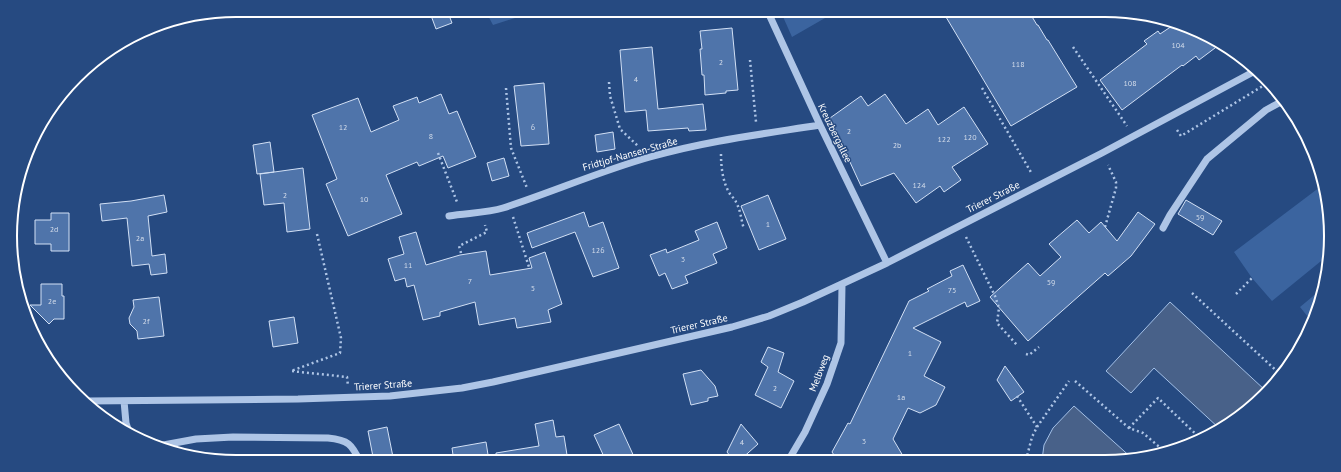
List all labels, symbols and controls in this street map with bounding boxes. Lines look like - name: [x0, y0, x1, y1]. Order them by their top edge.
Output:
- house number: 104: [1171, 40, 1185, 50]
- house number: 2: [719, 57, 723, 67]
- house number: 118: [1011, 59, 1025, 69]
- house number: 4: [634, 74, 639, 84]
- house number: 108: [1123, 78, 1137, 88]
- street label: Kreuzbergallee: [815, 101, 855, 165]
- house number: 12: [339, 122, 347, 132]
- house number: 6: [531, 122, 535, 132]
- house number: 2: [847, 126, 851, 136]
- house number: 8: [429, 131, 433, 141]
- house number: 120: [963, 132, 977, 142]
- street label: Fridtjof-Nansen-Straße: [581, 134, 679, 174]
- house number: 122: [937, 134, 951, 144]
- house number: 2b: [893, 140, 901, 150]
- street label: Trierer Straße: [964, 178, 1022, 216]
- house number: 124: [912, 180, 926, 190]
- house number: 2: [283, 190, 287, 200]
- house number: 10: [360, 194, 369, 204]
- house number: 59: [1196, 212, 1204, 222]
- house number: 1: [766, 219, 770, 229]
- house number: 2d: [50, 224, 58, 234]
- house number: 2a: [136, 233, 144, 243]
- house number: 126: [591, 245, 605, 255]
- house number: 3: [681, 254, 685, 264]
- house number: 11: [404, 260, 412, 270]
- house number: 7: [468, 276, 472, 286]
- house number: 59: [1047, 277, 1055, 287]
- house number: 5: [531, 283, 535, 293]
- house number: 75: [948, 285, 956, 295]
- house number: 2e: [48, 296, 56, 306]
- street label: Trierer Straße: [669, 311, 729, 337]
- house number: 2f: [143, 316, 150, 326]
- house number: 1: [908, 348, 912, 358]
- street label: Melbweg: [806, 353, 832, 393]
- street label: Trierer Straße: [353, 376, 413, 394]
- house number: 2: [773, 383, 777, 393]
- house number: 1a: [897, 392, 905, 402]
- house number: 3: [862, 436, 866, 446]
- house number: 4: [740, 437, 745, 447]

